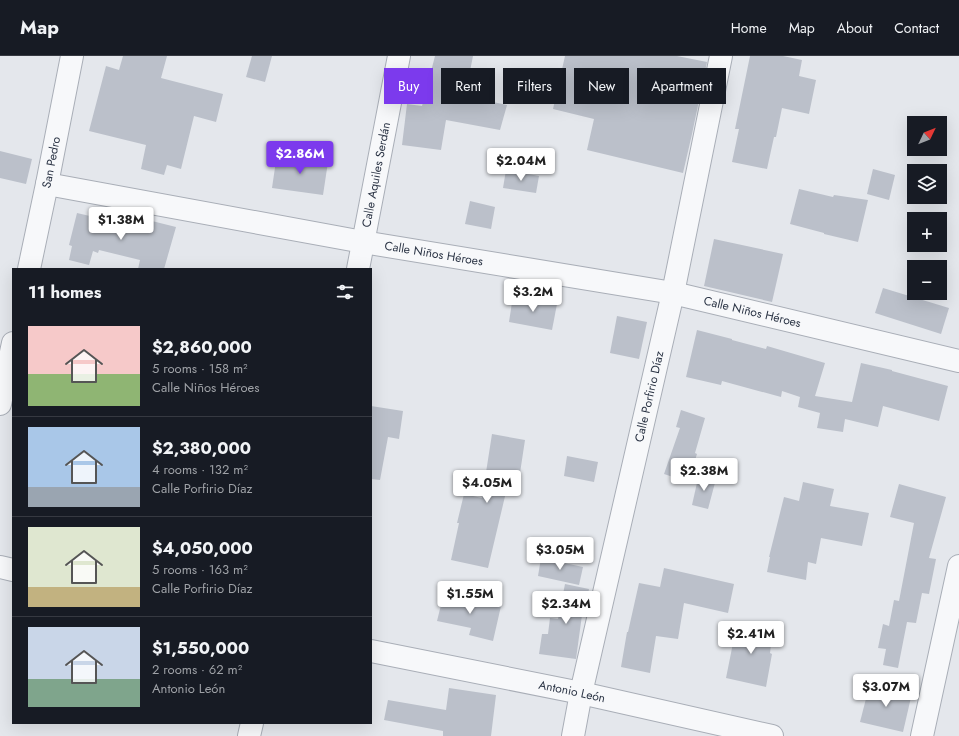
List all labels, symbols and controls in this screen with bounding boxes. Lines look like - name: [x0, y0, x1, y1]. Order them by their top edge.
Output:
- text: Map: [20, 14, 59, 41]
- text: Home: [731, 18, 767, 38]
- text: Map: [789, 18, 815, 38]
- text: About: [837, 18, 872, 38]
- text: Contact: [894, 18, 939, 38]
- chip: Buy: [384, 68, 433, 104]
- chip: Rent: [441, 68, 495, 104]
- chip: Filters: [503, 68, 566, 104]
- chip: New: [574, 68, 629, 104]
- chip: Apartment: [637, 68, 726, 104]
- north arrow: [907, 116, 947, 156]
- map controls: [907, 116, 947, 300]
- street label: Calle Aquiles Serdán: [357, 121, 395, 229]
- street label: San Pedro: [37, 135, 65, 190]
- pin: $2.86M: [267, 141, 333, 175]
- text: $2.86M: [275, 144, 325, 163]
- pin: $2.04M: [488, 148, 554, 182]
- text: $2.04M: [496, 151, 546, 170]
- button: layers: [907, 164, 947, 204]
- pin: $1.38M: [88, 207, 154, 241]
- text: $1.38M: [98, 210, 144, 229]
- button: +: [907, 212, 947, 252]
- street label: Calle Niños Héroes: [383, 237, 484, 271]
- button: −: [907, 260, 947, 300]
- pin: $3.2M: [505, 279, 561, 313]
- text: 11 homes: [28, 280, 102, 304]
- icon: filters: [334, 281, 356, 303]
- text: $3.2M: [513, 282, 553, 301]
- street label: Calle Niños Héroes: [702, 292, 803, 332]
- text: $2,860,000: [152, 335, 252, 359]
- icon: home: [60, 342, 108, 390]
- street label: Calle Porfirio Díaz: [630, 349, 668, 444]
- text: 5 rooms · 158 m²: [152, 359, 248, 378]
- text: Calle Niños Héroes: [152, 378, 260, 397]
- text: $2,380,000: [152, 436, 251, 460]
- icon: home: [60, 443, 108, 491]
- pin: $2.38M: [671, 458, 737, 492]
- text: 4 rooms · 132 m²: [152, 460, 248, 479]
- text: $2.38M: [680, 461, 728, 480]
- pin: $4.05M: [454, 470, 520, 504]
- text: $4.05M: [462, 473, 512, 492]
- text: Calle Porfirio Díaz: [152, 479, 252, 498]
- text: $4,050,000: [152, 536, 253, 560]
- pin: $3.05M: [527, 537, 593, 571]
- text: $3.05M: [536, 540, 584, 559]
- icon: home: [60, 543, 108, 591]
- text: 5 rooms · 163 m²: [152, 560, 248, 579]
- text: Calle Porfirio Díaz: [152, 579, 252, 598]
- pin: $1.55M: [437, 581, 503, 615]
- text: $1.55M: [446, 584, 494, 603]
- pin: $2.34M: [533, 591, 599, 625]
- text: $2.34M: [541, 594, 591, 613]
- pin: $2.41M: [718, 621, 784, 655]
- text: $2.41M: [727, 624, 775, 643]
- text: $1,550,000: [152, 636, 249, 660]
- icon: home: [60, 643, 108, 691]
- text: 2 rooms · 62 m²: [152, 660, 242, 679]
- pin: $3.07M: [853, 674, 919, 708]
- street label: Antonio León: [537, 676, 607, 707]
- text: $3.07M: [862, 677, 910, 696]
- text: Antonio León: [152, 679, 225, 698]

